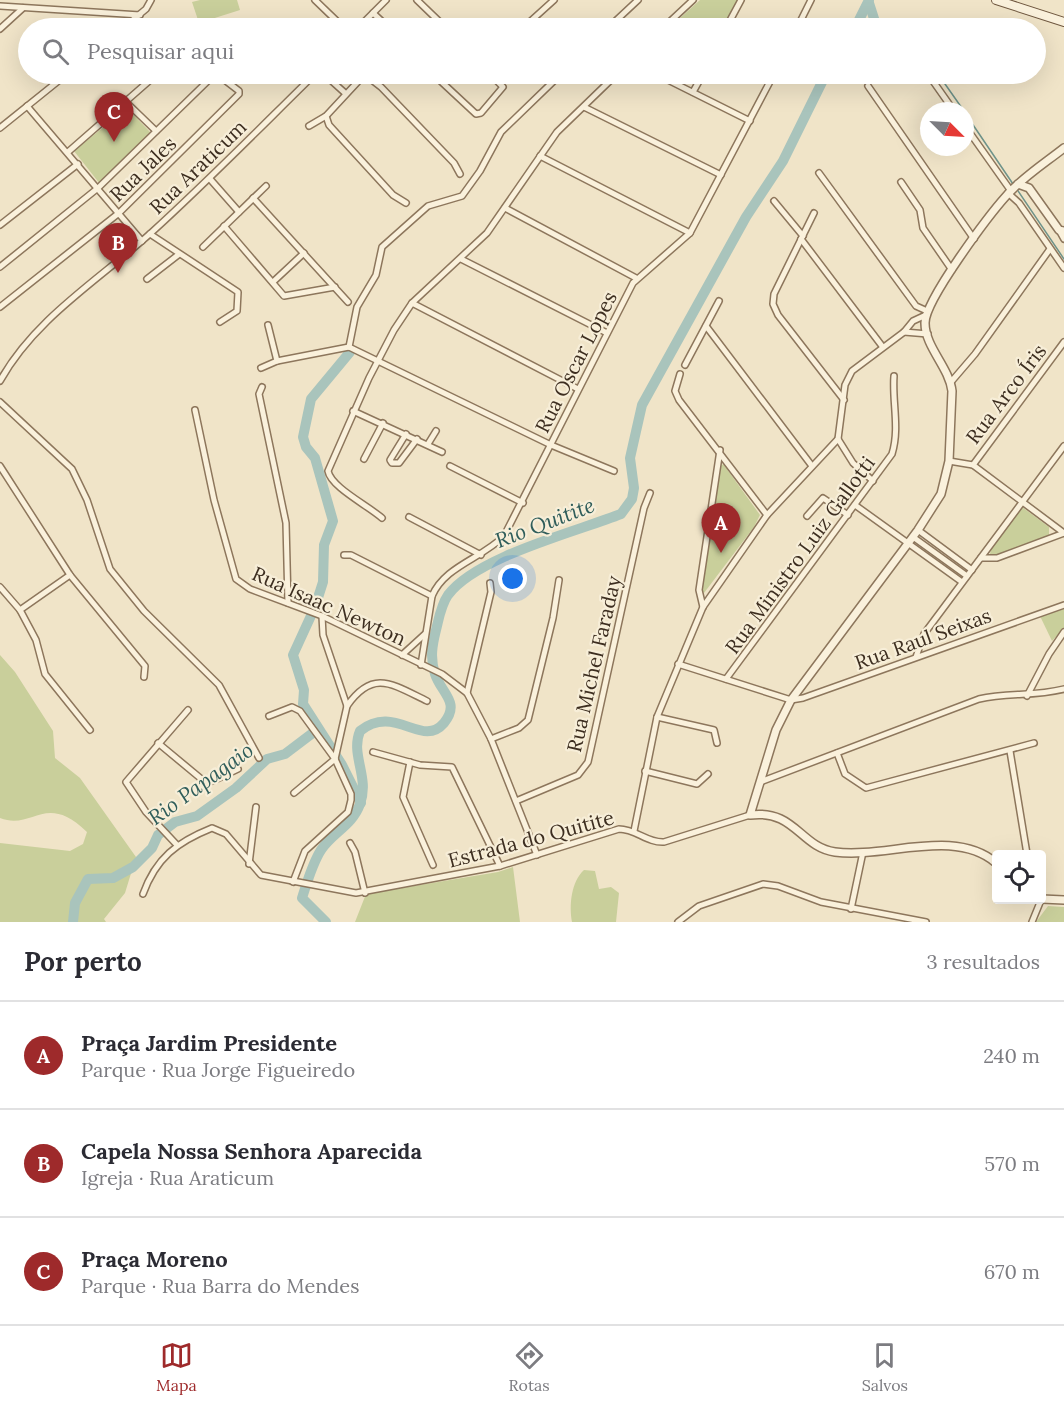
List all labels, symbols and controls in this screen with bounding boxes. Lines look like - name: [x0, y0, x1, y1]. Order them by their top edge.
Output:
- search box: [18, 18, 1046, 84]
- icon: search: [39, 35, 72, 68]
- text: Pesquisar aqui: [87, 37, 234, 65]
- pin: C: [94, 92, 134, 142]
- north arrow: [920, 102, 974, 156]
- street label: Rua Araticum: [144, 114, 251, 219]
- street label: Rua Jales: [104, 131, 181, 206]
- pin: B: [98, 224, 138, 273]
- street label: Rua Oscar Lopes: [529, 287, 622, 437]
- street label: Rua Arco Íris: [960, 339, 1051, 449]
- street label: Rua Ministro Luiz Gallotti: [719, 451, 880, 658]
- water label: Rio Quitite: [491, 491, 598, 554]
- pin: A: [702, 504, 740, 553]
- street label: Rua Isaac Newton: [248, 560, 410, 651]
- your location: [498, 564, 527, 593]
- street label: Rua Michel Faraday: [561, 573, 626, 754]
- street label: Rua Raul Seixas: [851, 602, 995, 675]
- water label: Rio Papagaio: [143, 736, 259, 831]
- street label: Estrada do Quitite: [445, 804, 617, 873]
- map controls: [992, 850, 1046, 904]
- button: locate: [992, 850, 1046, 904]
- text: Por perto: [24, 945, 142, 978]
- text: 3 resultados: [927, 949, 1040, 974]
- text: Praça Jardim Presidente: [81, 1029, 337, 1057]
- text: A: [37, 1043, 50, 1068]
- text: 240 m: [983, 1043, 1040, 1068]
- text: Parque · Rua Jorge Figueiredo: [81, 1057, 355, 1082]
- text: Capela Nossa Senhora Aparecida: [81, 1137, 422, 1165]
- text: B: [37, 1151, 50, 1176]
- text: 570 m: [984, 1151, 1040, 1176]
- text: Igreja · Rua Araticum: [81, 1165, 274, 1190]
- text: Praça Moreno: [81, 1245, 228, 1273]
- text: C: [37, 1259, 50, 1284]
- text: 670 m: [984, 1259, 1040, 1284]
- text: Parque · Rua Barra do Mendes: [81, 1273, 359, 1298]
- tab: Mapa: [156, 1339, 197, 1395]
- tab: Rotas: [509, 1339, 550, 1395]
- tab: Salvos: [862, 1339, 908, 1395]

